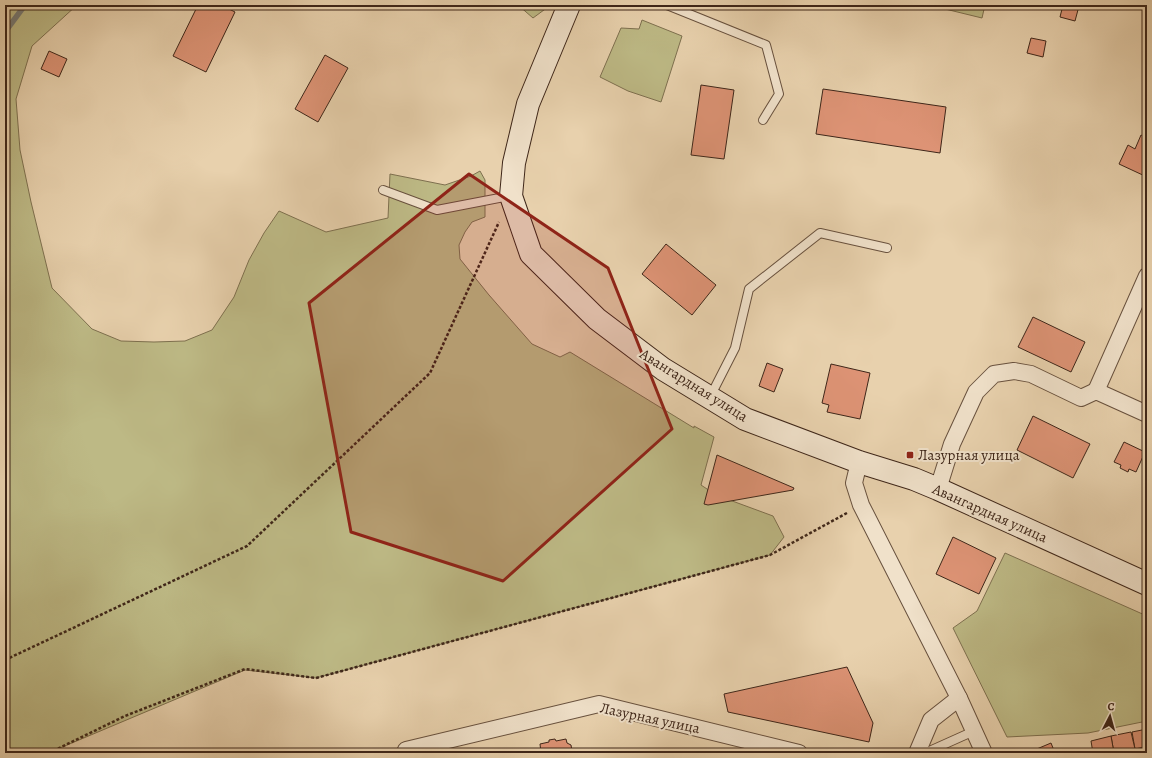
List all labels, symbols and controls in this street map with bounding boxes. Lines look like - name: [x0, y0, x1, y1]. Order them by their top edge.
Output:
- street label: Авангардная улица: [635, 343, 752, 426]
- place label: Лазурная улица: [918, 445, 1020, 465]
- marker: Лазурная улица: [905, 450, 915, 460]
- street label: Авангардная улица: [928, 478, 1051, 547]
- north arrow: [1090, 696, 1130, 736]
- street label: Лазурная улица: [598, 698, 702, 738]
- text: С: [1107, 699, 1115, 714]

